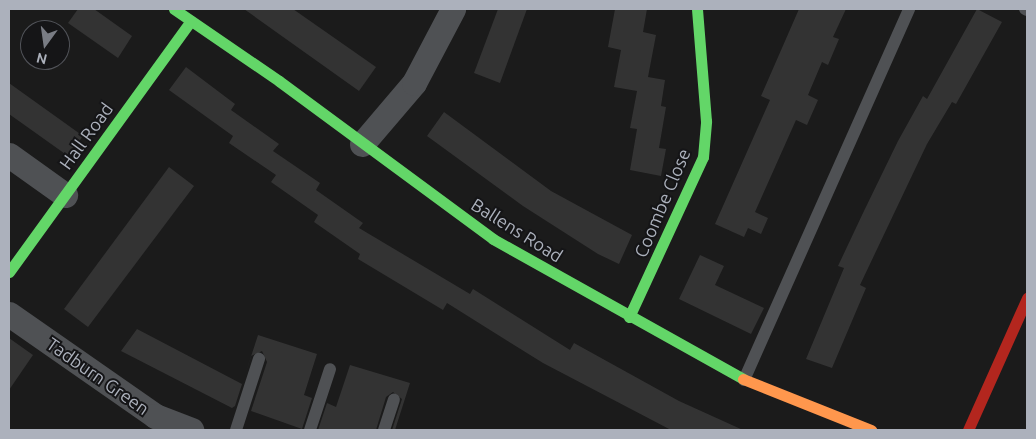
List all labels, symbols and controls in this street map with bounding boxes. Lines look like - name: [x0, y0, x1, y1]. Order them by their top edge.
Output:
- north arrow: [20, 20, 70, 70]
- text: N: [35, 50, 49, 68]
- street label: Hall Road: [55, 99, 117, 173]
- street label: Coombe Close: [629, 145, 695, 261]
- street label: Ballens Road: [467, 193, 567, 267]
- street label: Tadburn Green: [43, 333, 153, 419]

